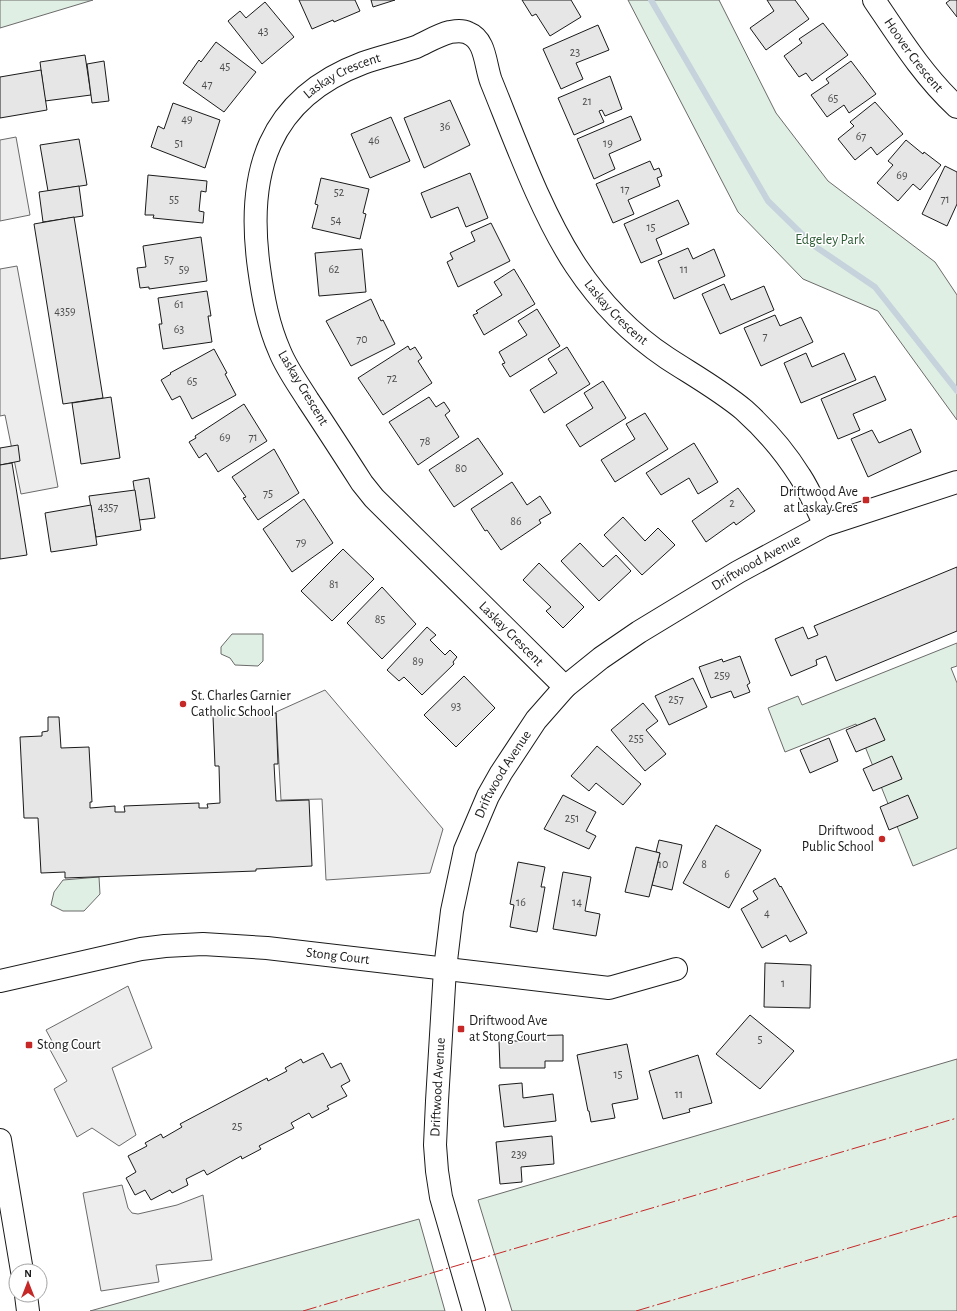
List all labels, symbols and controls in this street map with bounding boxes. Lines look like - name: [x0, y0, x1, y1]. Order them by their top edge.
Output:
- street label: Hoover Crescent: [881, 16, 946, 96]
- house number: 43: [258, 25, 268, 37]
- house number: 23: [570, 46, 580, 58]
- street label: Laskay Crescent: [301, 51, 383, 101]
- house number: 45: [220, 60, 230, 72]
- house number: 47: [202, 78, 212, 90]
- house number: 65: [828, 92, 838, 104]
- house number: 21: [582, 95, 592, 107]
- house number: 49: [181, 113, 193, 125]
- house number: 36: [440, 120, 451, 132]
- house number: 67: [856, 130, 866, 142]
- house number: 46: [368, 134, 380, 146]
- house number: 51: [174, 137, 184, 149]
- house number: 19: [603, 137, 613, 149]
- house number: 69: [896, 169, 908, 181]
- house number: 17: [620, 183, 630, 195]
- house number: 52: [334, 186, 345, 198]
- house number: 55: [169, 193, 179, 205]
- house number: 71: [940, 193, 950, 205]
- house number: 54: [331, 214, 342, 226]
- house number: 15: [646, 221, 656, 233]
- park label: Edgeley Park: [795, 233, 865, 247]
- house number: 57: [164, 253, 174, 265]
- house number: 59: [179, 263, 190, 275]
- house number: 62: [328, 263, 340, 275]
- house number: 11: [680, 263, 688, 275]
- street label: Laskay Crescent: [581, 277, 651, 348]
- house number: 61: [174, 298, 184, 310]
- house number: 4359: [54, 305, 76, 317]
- house number: 63: [174, 323, 184, 335]
- house number: 7: [762, 330, 768, 342]
- house number: 70: [356, 333, 368, 345]
- street label: Laskay Crescent: [275, 348, 331, 428]
- house number: 72: [387, 372, 398, 384]
- house number: 65: [187, 375, 197, 387]
- house number: 69: [219, 431, 231, 443]
- house number: 71: [248, 431, 258, 443]
- house number: 78: [420, 435, 431, 447]
- house number: 80: [455, 462, 467, 474]
- place label: Driftwood Ave at Laskay Cres: [780, 485, 858, 515]
- house number: 75: [263, 487, 273, 499]
- marker: Driftwood Ave at Laskay Cres: [861, 495, 871, 505]
- house number: 2: [729, 497, 735, 509]
- house number: 4357: [98, 501, 118, 513]
- house number: 86: [510, 515, 522, 527]
- street label: Driftwood Avenue: [709, 533, 803, 593]
- house number: 79: [296, 536, 307, 548]
- house number: 81: [329, 578, 339, 590]
- street label: Laskay Crescent: [476, 599, 546, 669]
- house number: 85: [375, 613, 385, 625]
- house number: 89: [412, 655, 424, 667]
- house number: 259: [714, 669, 730, 681]
- place label: St. Charles Garnier Catholic School: [191, 689, 291, 719]
- house number: 257: [668, 693, 684, 705]
- marker: St. Charles Garnier Catholic School: [178, 699, 188, 709]
- house number: 93: [451, 700, 461, 712]
- street label: Driftwood Avenue: [472, 728, 534, 820]
- house number: 255: [628, 732, 644, 744]
- house number: 251: [565, 812, 579, 824]
- place label: Driftwood Public School: [802, 824, 874, 854]
- marker: Driftwood Public School: [877, 834, 887, 844]
- house number: 10: [658, 858, 668, 870]
- house number: 8: [701, 858, 707, 870]
- house number: 6: [724, 868, 730, 880]
- house number: 16: [516, 896, 526, 908]
- house number: 14: [572, 896, 582, 908]
- house number: 4: [764, 907, 770, 919]
- street label: Stong Court: [305, 946, 371, 967]
- house number: 1: [781, 977, 785, 989]
- place label: Driftwood Ave at Stong Court: [469, 1014, 547, 1044]
- marker: Driftwood Ave at Stong Court: [456, 1024, 466, 1034]
- house number: 5: [757, 1033, 763, 1045]
- street label: Driftwood Avenue: [428, 1037, 448, 1137]
- place label: Stong Court: [37, 1038, 101, 1052]
- marker: Stong Court: [24, 1040, 34, 1050]
- house number: 15: [613, 1068, 623, 1080]
- house number: 11: [675, 1088, 683, 1100]
- house number: 25: [232, 1120, 242, 1132]
- house number: 239: [511, 1148, 527, 1160]
- north arrow: [8, 1263, 48, 1303]
- text: N: [24, 1268, 32, 1279]

